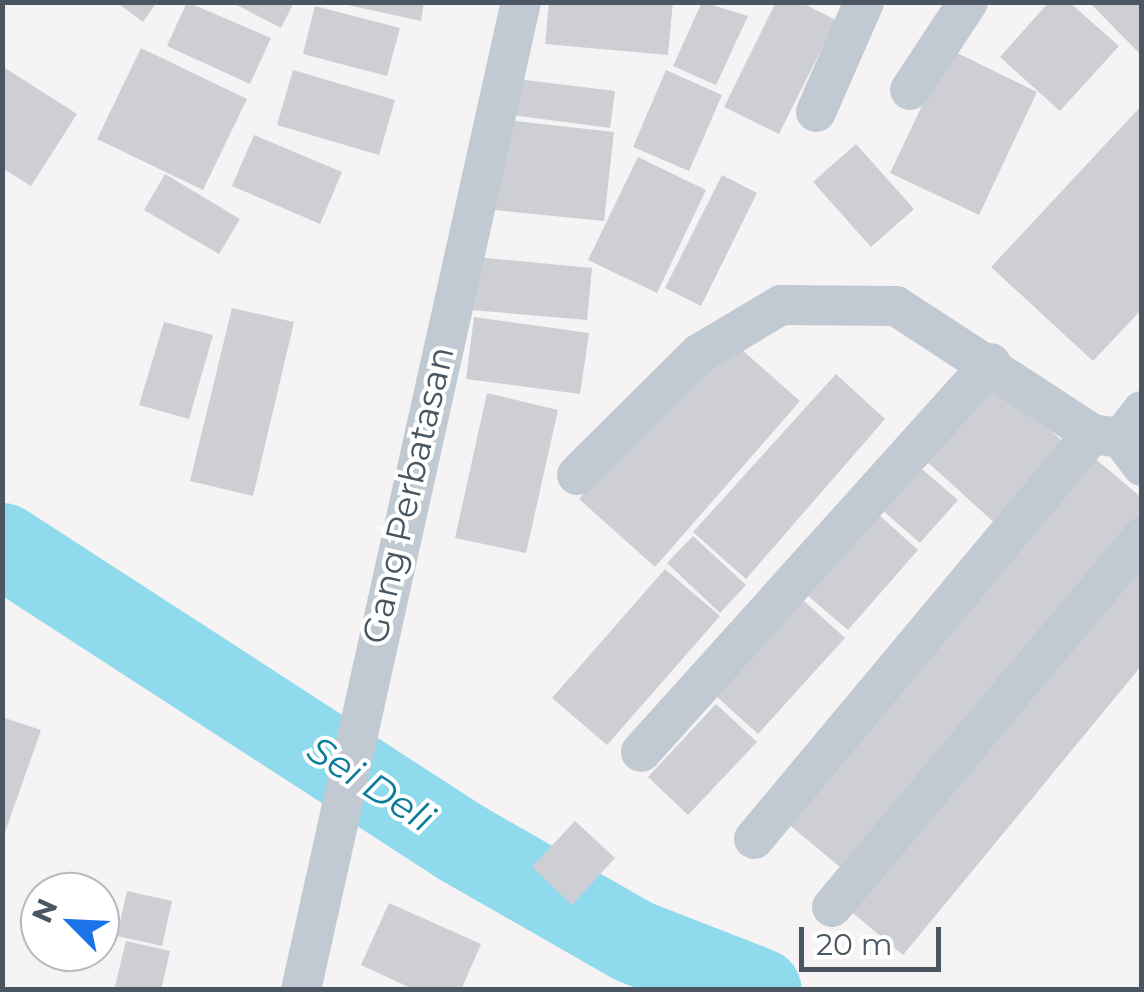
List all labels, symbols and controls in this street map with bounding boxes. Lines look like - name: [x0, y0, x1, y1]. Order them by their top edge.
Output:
- street label: Gang Perbatasan: [353, 342, 463, 648]
- water label: Sei Deli: [299, 726, 443, 842]
- north arrow: [20, 872, 120, 972]
- text: N: [24, 893, 65, 928]
- scale bar: [804, 907, 946, 969]
- text: 20 m: [816, 926, 893, 963]

